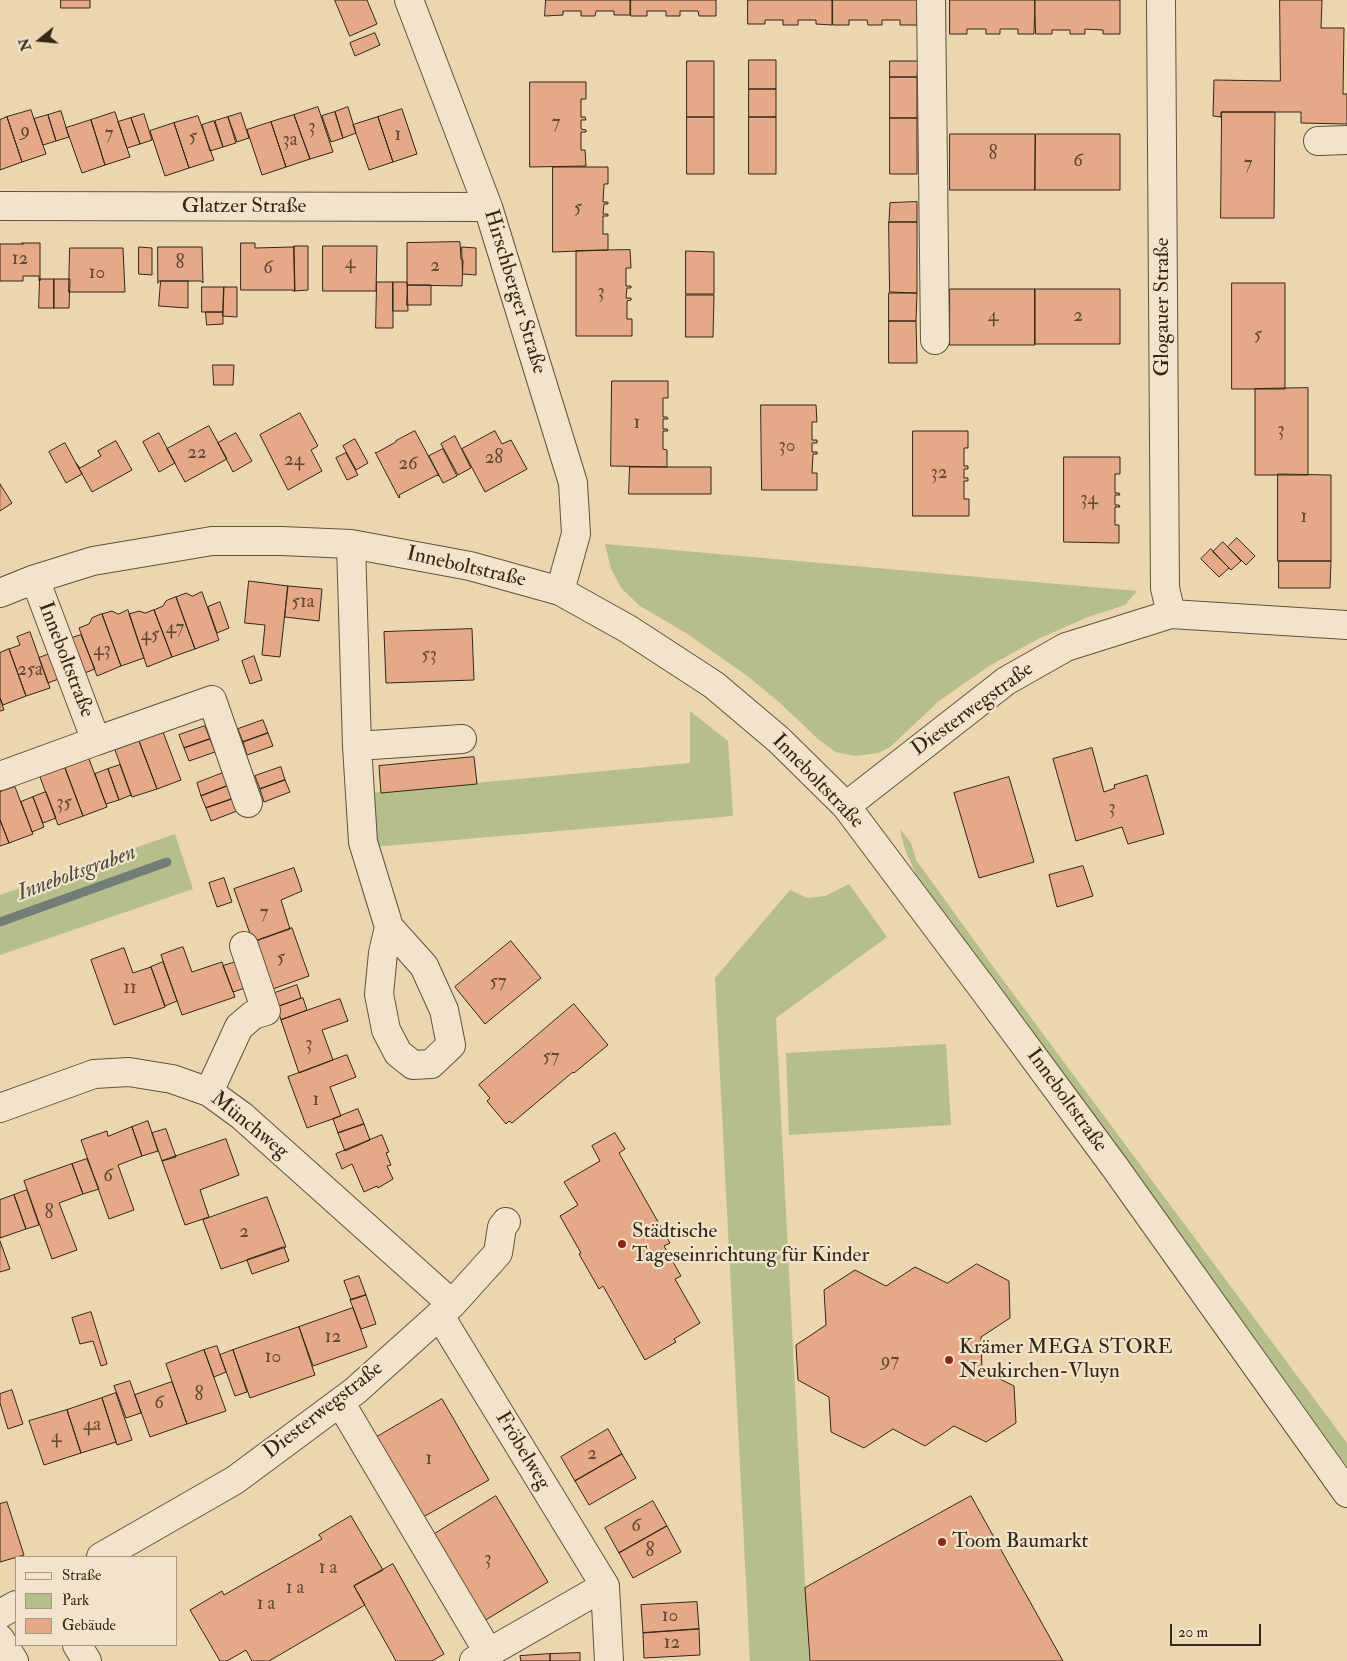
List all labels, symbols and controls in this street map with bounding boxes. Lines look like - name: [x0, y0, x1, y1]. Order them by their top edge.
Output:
- north arrow: [15, 15, 65, 65]
- text: N: [15, 36, 35, 53]
- house number: 7: [552, 113, 560, 135]
- house number: 3: [308, 117, 316, 139]
- house number: 9: [20, 121, 30, 143]
- house number: 7: [105, 124, 113, 146]
- house number: 1: [395, 125, 401, 147]
- house number: 5: [189, 127, 197, 149]
- house number: 3a: [282, 130, 298, 152]
- house number: 8: [989, 144, 997, 166]
- house number: 6: [1073, 151, 1083, 173]
- house number: 7: [1244, 154, 1252, 176]
- street label: Glatzer Straße: [182, 194, 306, 220]
- house number: 5: [574, 198, 582, 220]
- street label: Hirschberger Straße: [477, 207, 551, 377]
- street label: Glogauer Straße: [1150, 238, 1176, 376]
- house number: 12: [12, 249, 28, 271]
- house number: 8: [176, 253, 184, 275]
- house number: 4: [345, 253, 355, 275]
- house number: 2: [430, 256, 440, 278]
- house number: 6: [263, 258, 273, 280]
- house number: 10: [89, 263, 105, 285]
- house number: 3: [597, 282, 605, 304]
- house number: 4: [988, 306, 998, 328]
- house number: 2: [1073, 306, 1083, 328]
- house number: 5: [1254, 325, 1262, 347]
- house number: 1: [634, 413, 640, 435]
- house number: 3: [1277, 420, 1285, 442]
- house number: 30: [778, 436, 796, 458]
- house number: 22: [187, 443, 207, 465]
- house number: 28: [485, 448, 503, 470]
- house number: 24: [284, 450, 304, 472]
- house number: 26: [398, 454, 418, 476]
- house number: 32: [931, 463, 947, 485]
- house number: 34: [1080, 489, 1098, 511]
- house number: 1: [1301, 507, 1307, 529]
- street label: Inneboltstraße: [404, 542, 528, 594]
- house number: 51a: [292, 592, 314, 614]
- street label: Inneboltstraße: [31, 599, 99, 721]
- house number: 47: [166, 618, 184, 640]
- house number: 45: [141, 625, 159, 647]
- house number: 43: [93, 640, 111, 662]
- house number: 53: [421, 645, 437, 667]
- street label: Diesterwegstraße: [907, 657, 1039, 763]
- house number: 25a: [17, 660, 43, 682]
- street label: Inneboltstraße: [766, 729, 868, 835]
- house number: 35: [56, 793, 72, 815]
- house number: 3: [1108, 798, 1116, 820]
- water label: Inneboltsgraben: [14, 840, 140, 908]
- house number: 7: [260, 903, 268, 925]
- house number: 5: [277, 948, 285, 970]
- house number: 57: [489, 972, 507, 994]
- house number: 11: [123, 978, 137, 1000]
- house number: 3: [305, 1034, 313, 1056]
- street label: Inneboltstraße: [1020, 1044, 1112, 1158]
- house number: 57: [542, 1047, 560, 1069]
- street label: Münchweg: [205, 1087, 293, 1165]
- house number: 1: [313, 1090, 319, 1112]
- house number: 6: [103, 1166, 113, 1188]
- house number: 8: [45, 1203, 53, 1225]
- place label: Städtische Tageseinrichtung für Kinder: [632, 1219, 869, 1269]
- house number: 2: [239, 1222, 249, 1244]
- marker: Städtische Tageseinrichtung für Kinder: [616, 1238, 628, 1250]
- house number: 12: [325, 1327, 341, 1349]
- place label: Krämer MEGA STORE Neukirchen-Vluyn: [959, 1335, 1173, 1385]
- house number: 10: [265, 1347, 281, 1369]
- house number: 97: [881, 1351, 899, 1373]
- marker: Krämer MEGA STORE Neukirchen-Vluyn: [943, 1354, 955, 1366]
- street label: Diesterwegstraße: [259, 1357, 389, 1465]
- house number: 8: [195, 1385, 203, 1407]
- house number: 6: [154, 1393, 164, 1415]
- street label: Fröbelweg: [489, 1407, 555, 1495]
- house number: 4a: [83, 1415, 101, 1437]
- house number: 4: [51, 1427, 61, 1449]
- house number: 2: [587, 1444, 597, 1466]
- house number: 1: [426, 1449, 432, 1471]
- house number: 6: [631, 1516, 641, 1538]
- place label: Toom Baumarkt: [952, 1529, 1088, 1555]
- marker: Toom Baumarkt: [936, 1536, 948, 1548]
- house number: 8: [646, 1541, 654, 1563]
- house number: 3: [484, 1549, 492, 1571]
- legend: [15, 1556, 178, 1646]
- house number: 1 a: [319, 1558, 337, 1580]
- text: Straße: [62, 1566, 101, 1585]
- house number: 1 a: [286, 1578, 304, 1600]
- text: Park: [62, 1591, 89, 1610]
- house number: 1 a: [257, 1594, 275, 1616]
- house number: 10: [662, 1606, 678, 1628]
- scale bar: [1172, 1614, 1263, 1646]
- text: Gebäude: [62, 1616, 116, 1635]
- text: 20 m: [1178, 1623, 1208, 1642]
- house number: 12: [664, 1633, 680, 1655]

